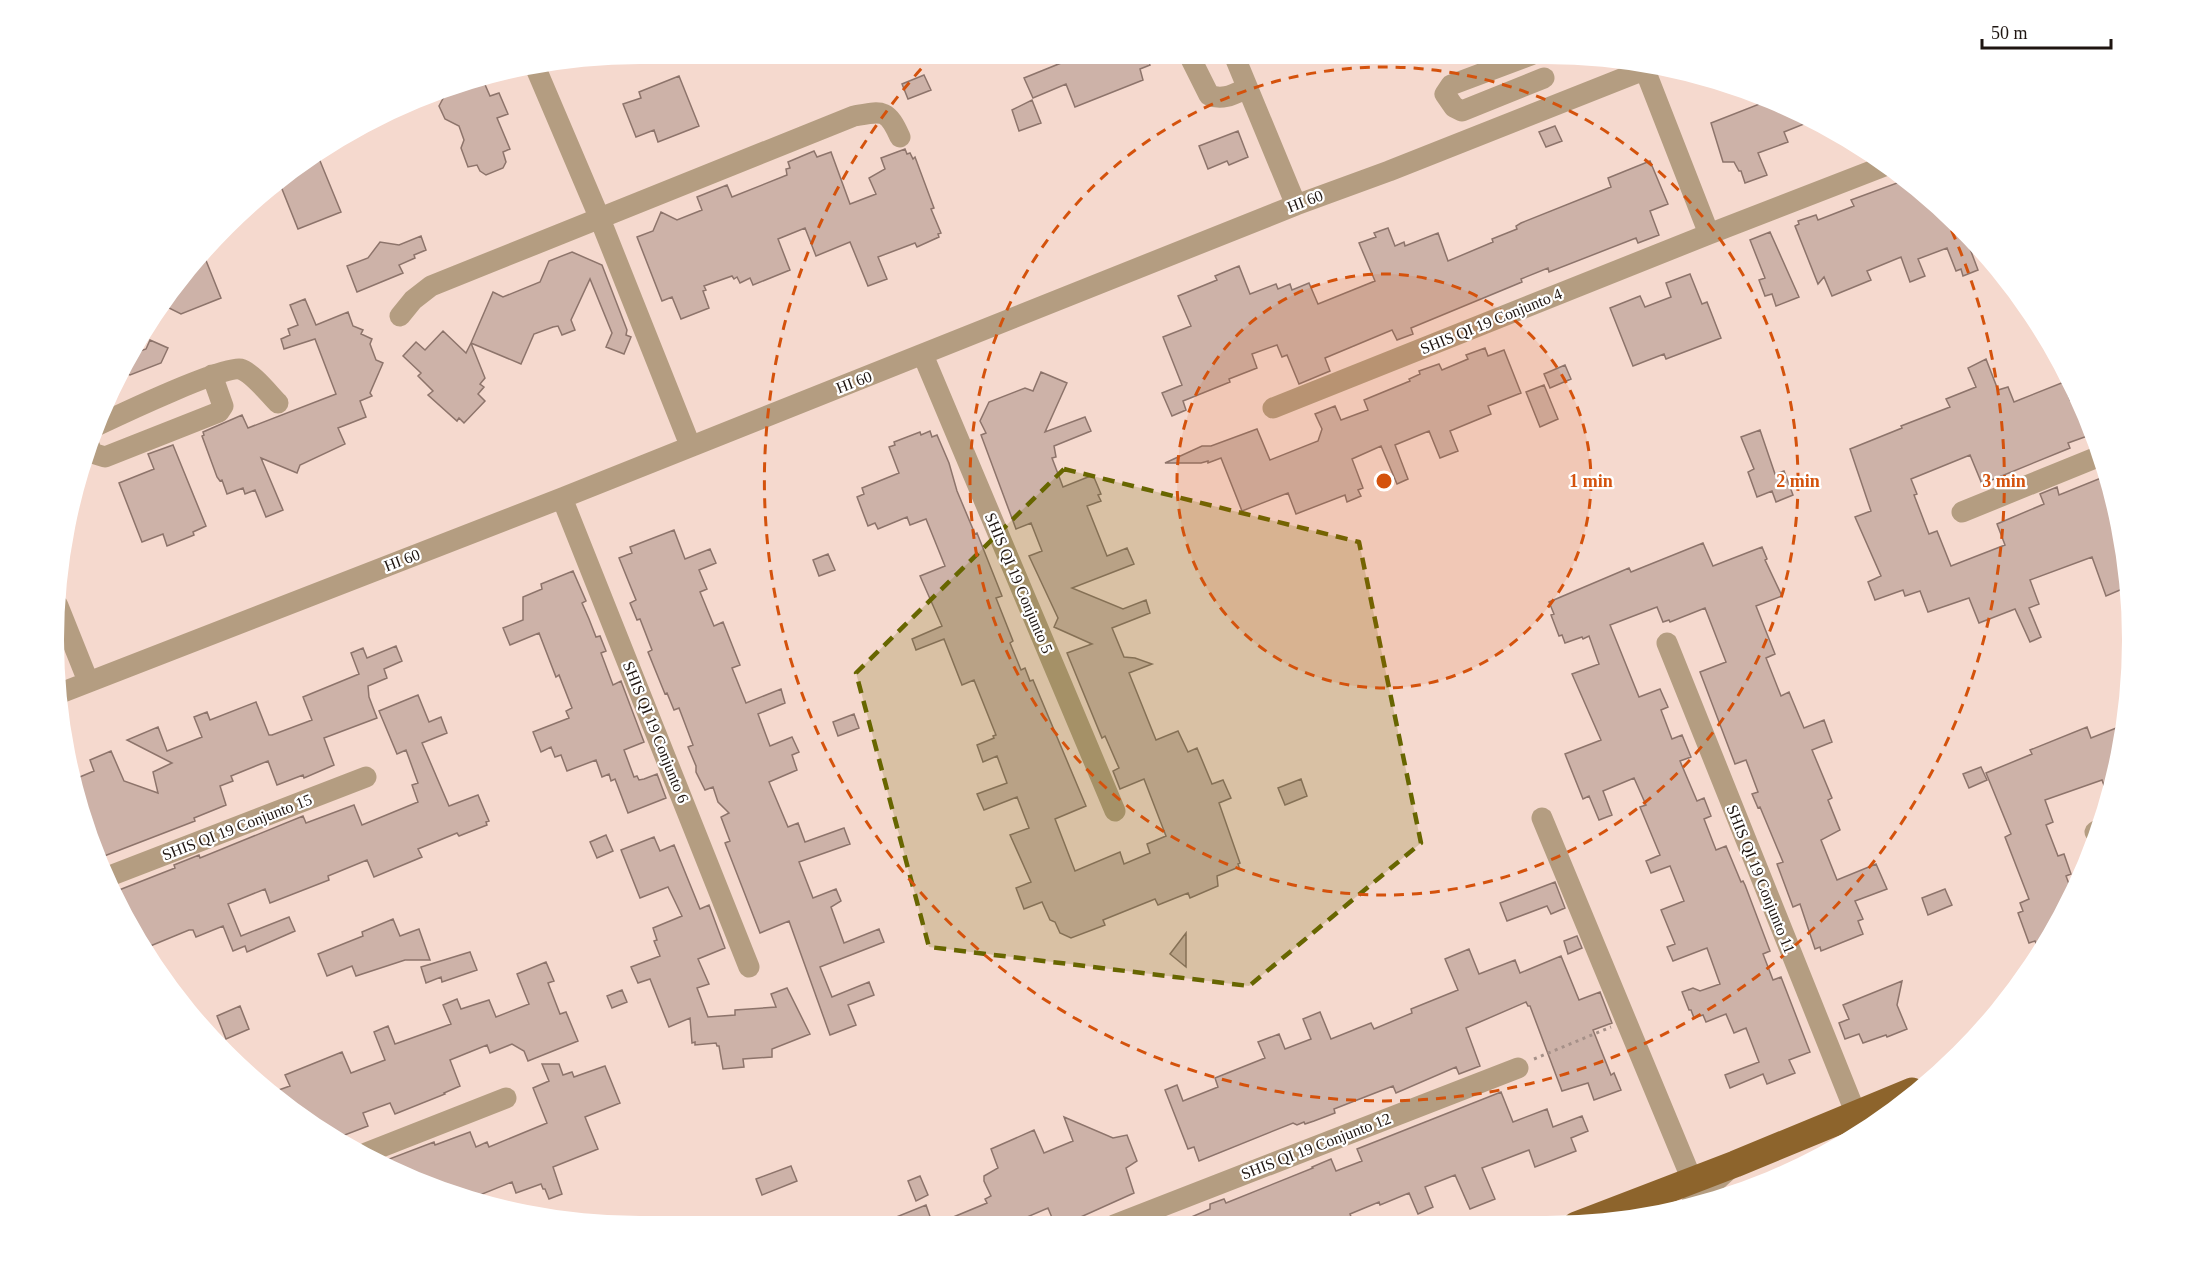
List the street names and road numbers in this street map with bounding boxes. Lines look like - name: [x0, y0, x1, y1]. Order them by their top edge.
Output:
- street label: HI 60: [1285, 186, 1325, 216]
- street label: SHIS QI 19 Conjunto 4: [1418, 285, 1565, 358]
- street label: HI 60: [834, 367, 874, 397]
- street label: SHIS QI 19 Conjunto 5: [981, 510, 1056, 656]
- street label: HI 60: [382, 545, 422, 575]
- street label: SHIS QI 19 Conjunto 6: [619, 659, 692, 806]
- street label: SHIS QI 19 Conjunto 15: [160, 791, 315, 864]
- street label: SHIS QI 19 Conjunto 11: [1722, 802, 1799, 956]
- street label: SHIS QI 19 Conjunto 12: [1239, 1110, 1394, 1183]

